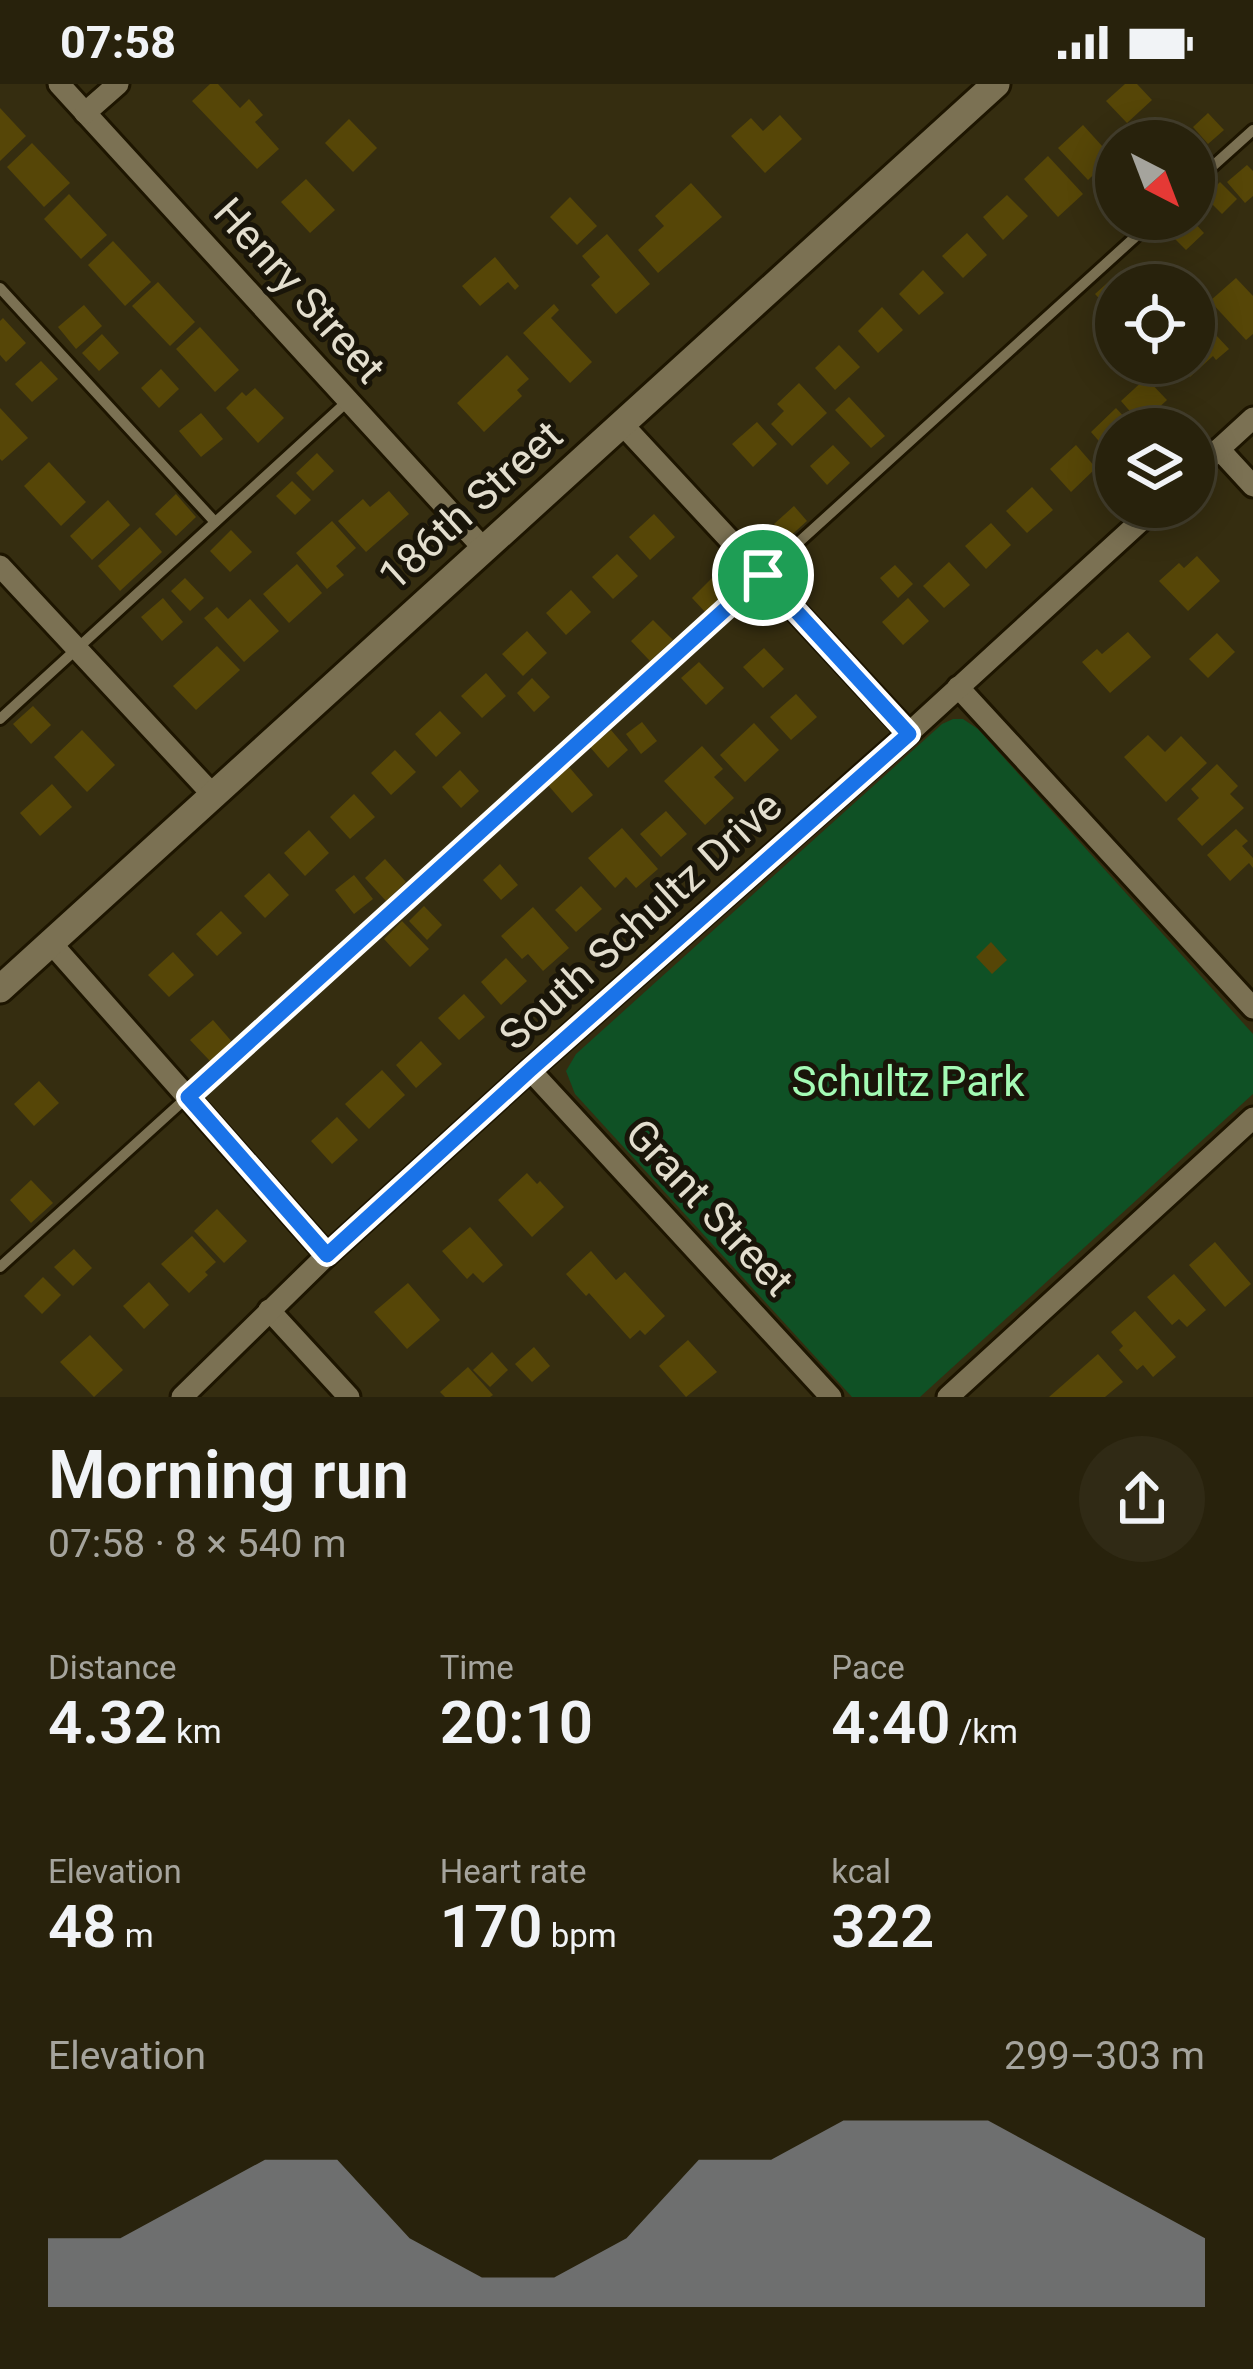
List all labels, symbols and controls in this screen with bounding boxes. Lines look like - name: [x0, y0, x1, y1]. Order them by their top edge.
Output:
- text: 07:58: [60, 16, 176, 69]
- north arrow: [1095, 120, 1215, 240]
- map controls: [1095, 120, 1215, 528]
- street label: Henry Street: [204, 188, 395, 393]
- button: locate: [1095, 264, 1215, 384]
- button: layers: [1095, 408, 1215, 528]
- street label: 186th Street: [369, 411, 572, 600]
- pin: [712, 524, 814, 626]
- icon: arrive: [730, 542, 796, 608]
- street label: South Schultz Drive: [489, 781, 791, 1060]
- park label: Schultz Park: [791, 1057, 1025, 1106]
- street label: Grant Street: [616, 1109, 804, 1306]
- button: share: [1079, 1436, 1205, 1562]
- text: Morning run: [48, 1437, 409, 1514]
- text: 07:58 · 8 × 540 m: [48, 1521, 346, 1567]
- text: Distance: [48, 1648, 176, 1687]
- text: Time: [440, 1648, 514, 1687]
- text: Pace: [831, 1648, 905, 1687]
- text: 4.32: [48, 1687, 168, 1758]
- text: 20:10: [440, 1687, 593, 1758]
- text: 4:40: [831, 1687, 951, 1758]
- text: km: [168, 1712, 222, 1751]
- text: /km: [951, 1712, 1018, 1751]
- text: Elevation: [48, 1852, 182, 1891]
- text: Heart rate: [440, 1852, 586, 1891]
- text: kcal: [831, 1852, 891, 1891]
- text: 48: [48, 1891, 117, 1962]
- text: 170: [440, 1891, 543, 1962]
- text: 322: [831, 1891, 934, 1962]
- text: m: [117, 1916, 154, 1955]
- text: bpm: [543, 1916, 617, 1955]
- text: Elevation: [48, 2033, 206, 2079]
- text: 299–303 m: [1004, 2033, 1205, 2079]

